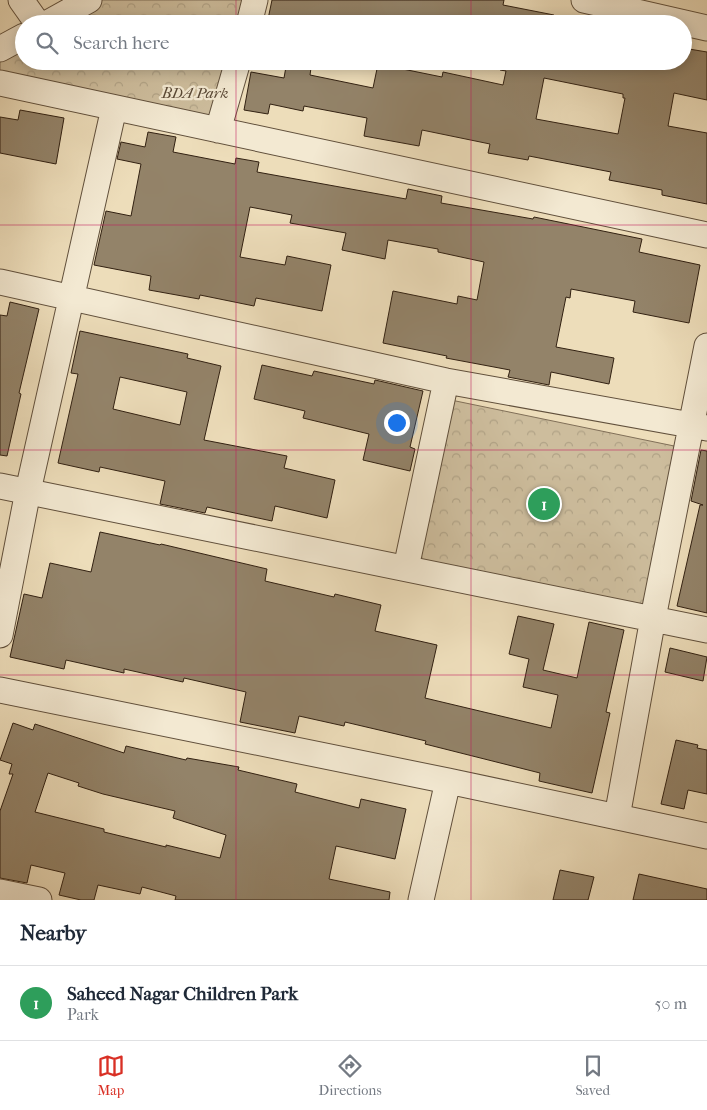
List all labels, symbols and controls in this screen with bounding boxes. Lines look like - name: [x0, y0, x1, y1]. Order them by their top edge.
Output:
- search box: [15, 15, 692, 70]
- icon: search: [33, 29, 61, 57]
- text: Search here: [73, 32, 169, 54]
- park label: BDA Park: [161, 84, 228, 102]
- your location: [384, 410, 410, 436]
- pin: 1: [528, 485, 560, 523]
- text: Nearby: [20, 921, 86, 945]
- text: Saheed Nagar Children Park: [67, 983, 298, 1005]
- text: 1: [33, 994, 39, 1013]
- text: 50 m: [655, 994, 687, 1013]
- text: Park: [67, 1005, 99, 1024]
- tab: Map: [97, 1052, 125, 1099]
- tab: Directions: [319, 1052, 382, 1099]
- tab: Saved: [575, 1052, 610, 1099]

